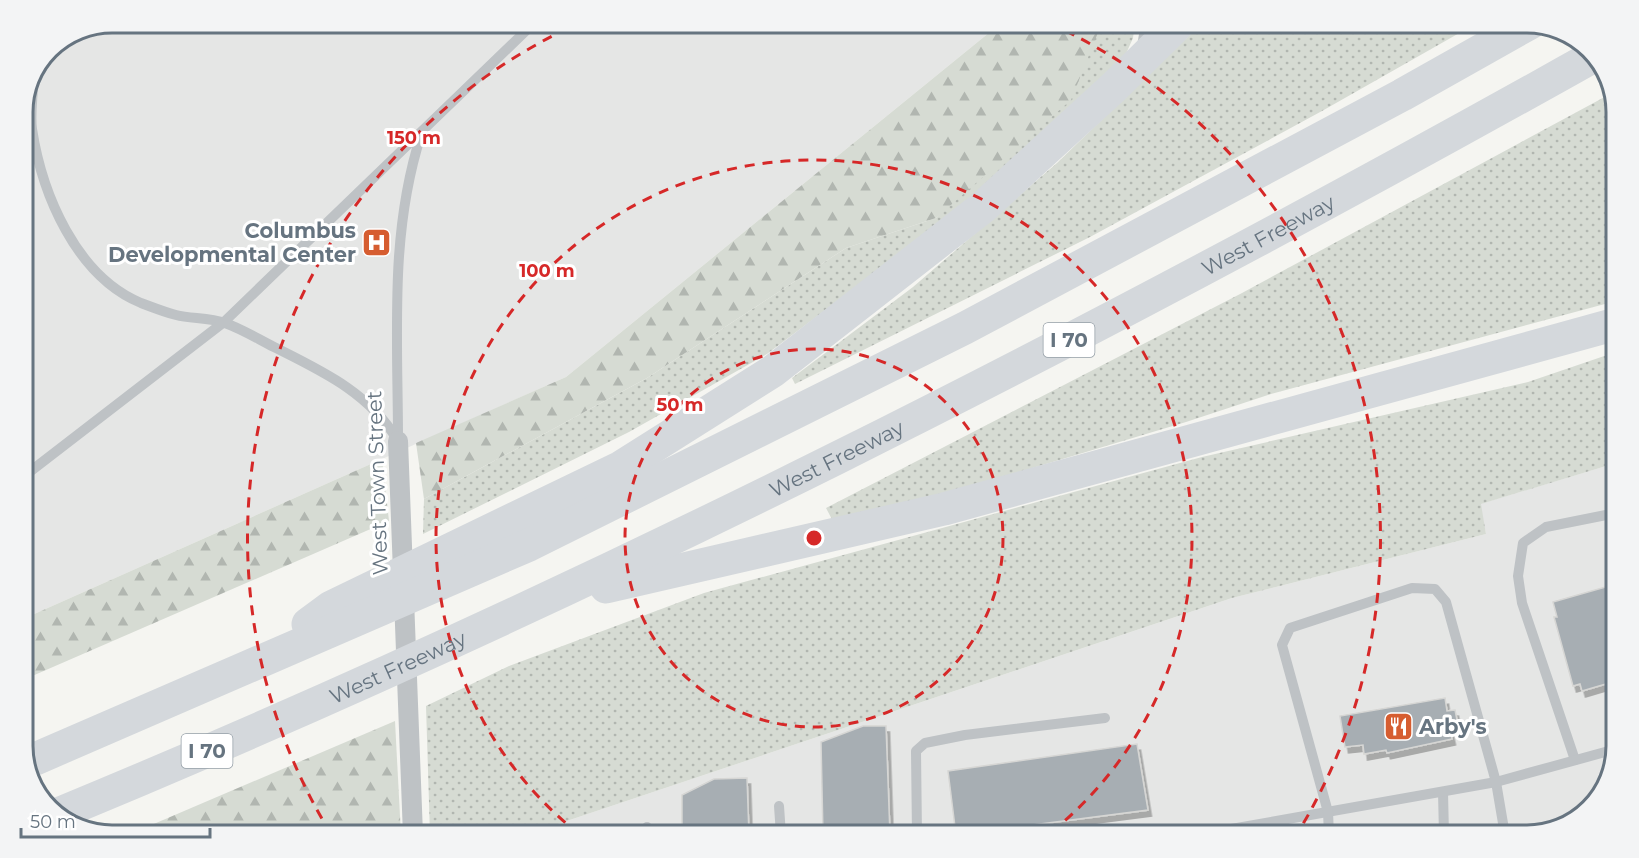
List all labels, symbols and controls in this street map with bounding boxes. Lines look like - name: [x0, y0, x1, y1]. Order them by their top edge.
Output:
- text: 150 m: [387, 127, 441, 149]
- street label: West Freeway: [1197, 189, 1339, 281]
- place label: Columbus Developmental Center: [108, 218, 356, 267]
- hospital icon: Columbus Developmental Center: [361, 226, 393, 258]
- text: 100 m: [519, 260, 575, 282]
- road number: I 70: [1044, 323, 1094, 357]
- street label: West Town Street: [361, 390, 393, 576]
- text: 50 m: [657, 394, 703, 416]
- street label: West Freeway: [765, 414, 908, 502]
- centre of rings: [804, 528, 824, 548]
- street label: West Freeway: [325, 625, 470, 709]
- restaurant icon: Arby's: [1382, 710, 1414, 742]
- place label: Arby's: [1418, 714, 1487, 739]
- road number: I 70: [182, 734, 232, 768]
- scale bar: [21, 801, 210, 839]
- text: 50 m: [30, 811, 76, 833]

